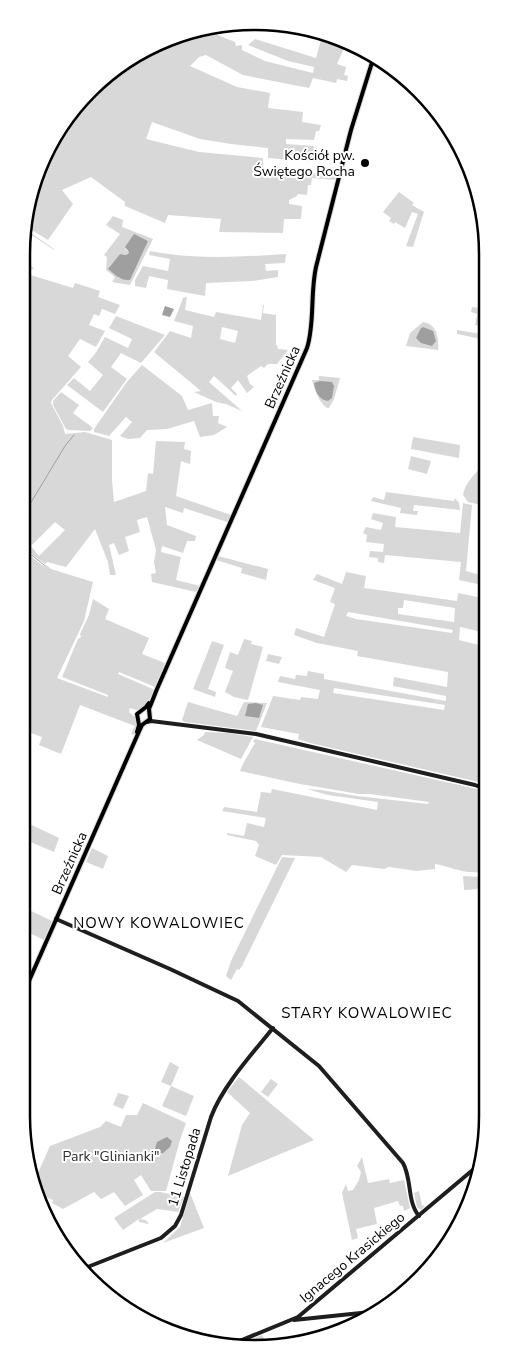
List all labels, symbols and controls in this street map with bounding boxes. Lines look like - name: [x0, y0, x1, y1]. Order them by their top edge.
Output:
- place label: Kościół pw. Świętego Rocha: [253, 146, 355, 181]
- marker: Kościół pw. Świętego Rocha: [359, 157, 371, 169]
- street label: Brzeźnicka: [260, 343, 305, 412]
- street label: Brzeźnicka: [47, 829, 92, 898]
- district label: NOWY KOWALOWIEC: [73, 913, 245, 933]
- district label: STARY KOWALOWIEC: [281, 1003, 453, 1023]
- street label: 11 Listopada: [163, 1125, 206, 1209]
- park label: Park "Glinianki": [63, 1147, 159, 1166]
- street label: Ignacego Krasickiego: [296, 1208, 409, 1307]

